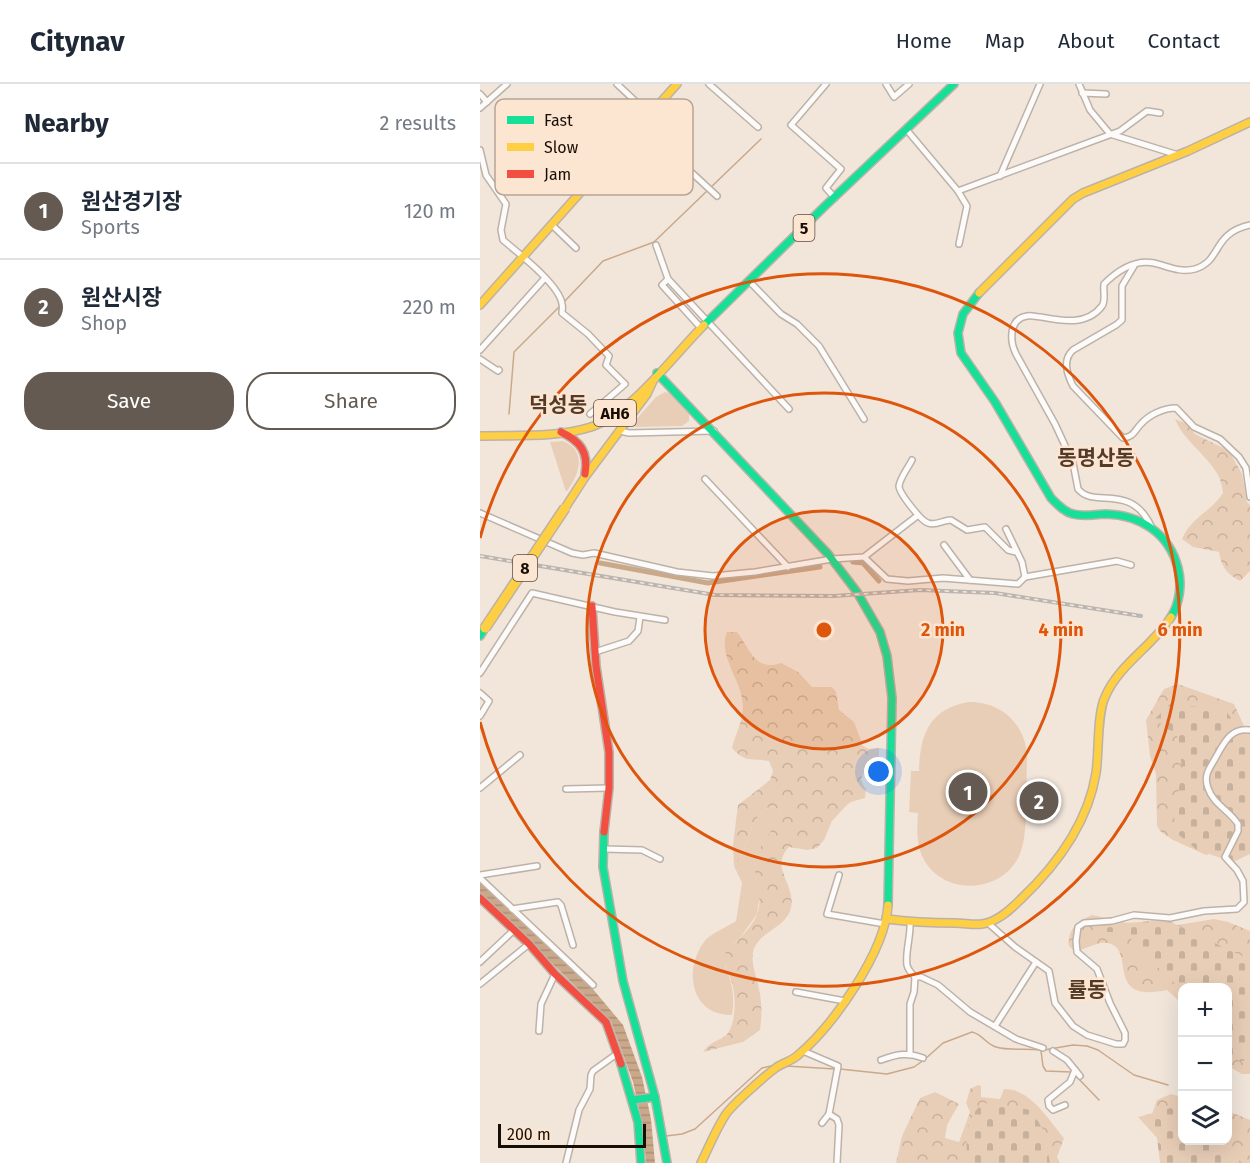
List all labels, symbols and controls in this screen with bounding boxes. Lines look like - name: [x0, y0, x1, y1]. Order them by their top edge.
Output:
- text: Citynav: [30, 25, 125, 58]
- text: Home: [896, 28, 952, 54]
- text: Map: [985, 28, 1025, 54]
- text: About: [1058, 28, 1115, 54]
- text: Contact: [1148, 28, 1220, 54]
- legend: [495, 99, 693, 195]
- text: Nearby: [24, 108, 109, 139]
- text: 2 results: [379, 111, 456, 135]
- text: Fast: [544, 111, 573, 130]
- text: Slow: [544, 138, 579, 157]
- text: Jam: [544, 165, 571, 184]
- text: 원산경기장: [81, 188, 182, 215]
- text: 1: [39, 199, 48, 223]
- text: 120 m: [404, 199, 456, 223]
- text: Sports: [81, 215, 140, 239]
- road number: 5: [794, 215, 814, 241]
- text: 원산시장: [81, 284, 162, 311]
- text: 2: [38, 295, 49, 319]
- text: 220 m: [403, 295, 456, 319]
- text: Shop: [81, 311, 127, 335]
- button: Save: [24, 372, 234, 430]
- button: Share: [246, 372, 456, 430]
- district label: 덕성동: [529, 392, 587, 418]
- road number: AH6: [594, 400, 636, 426]
- district label: 동명산동: [1057, 445, 1135, 471]
- road number: 8: [513, 555, 537, 581]
- text: 2 min: [921, 619, 965, 641]
- text: 4 min: [1038, 619, 1084, 641]
- text: 6 min: [1157, 619, 1203, 641]
- centre of rings: [814, 620, 834, 640]
- your location: [864, 757, 893, 786]
- pin: 1: [948, 770, 988, 814]
- pin: 2: [1020, 778, 1058, 824]
- district label: 률동: [1068, 977, 1106, 1003]
- map controls: [1178, 983, 1232, 1145]
- button: +: [1178, 983, 1232, 1037]
- button: −: [1178, 1037, 1232, 1091]
- button: layers: [1178, 1091, 1232, 1145]
- scale bar: [498, 1121, 646, 1148]
- text: 200 m: [507, 1125, 551, 1144]

